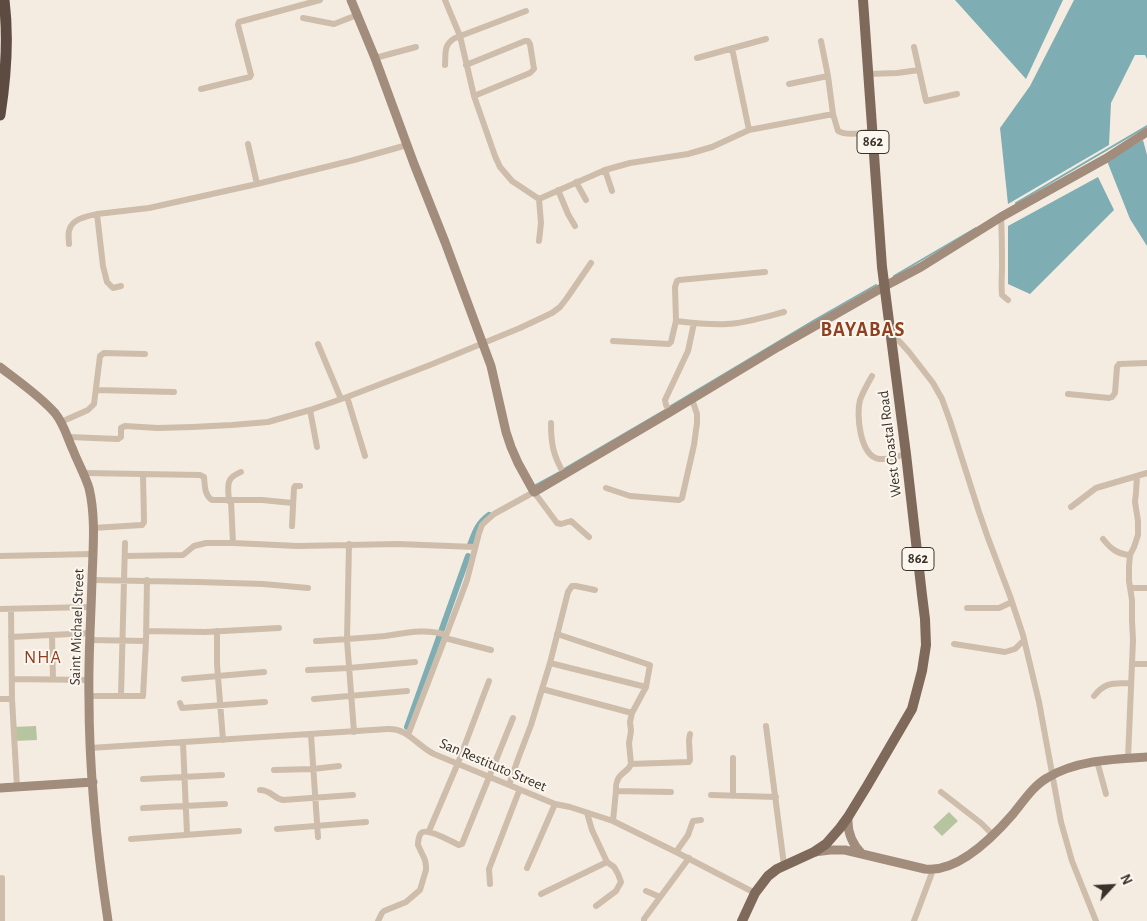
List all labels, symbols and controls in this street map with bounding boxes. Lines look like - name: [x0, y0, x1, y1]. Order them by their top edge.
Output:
- road number: 862: [857, 130, 889, 154]
- district label: BAYABAS: [820, 318, 906, 342]
- street label: West Coastal Road: [875, 390, 905, 498]
- road number: 862: [902, 548, 934, 570]
- street label: Saint Michael Street: [66, 568, 88, 686]
- district label: NHA: [24, 647, 62, 669]
- street label: San Restituto Street: [437, 734, 549, 796]
- north arrow: [1087, 861, 1137, 911]
- text: N: [1117, 872, 1134, 887]

